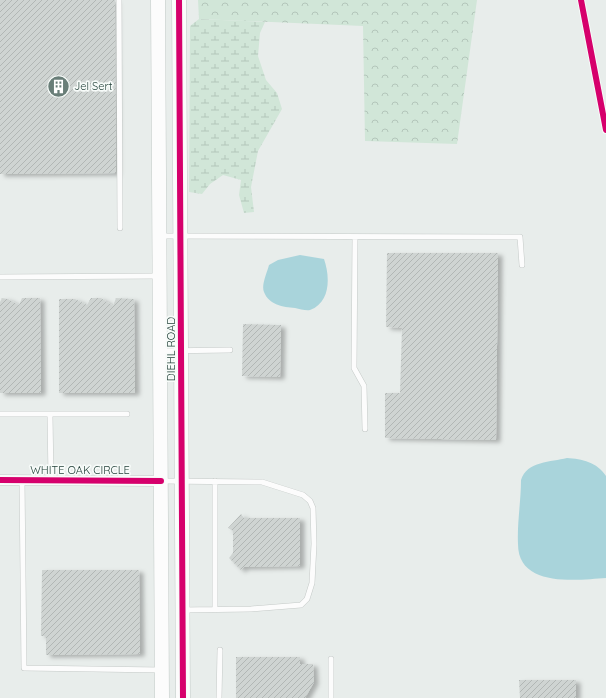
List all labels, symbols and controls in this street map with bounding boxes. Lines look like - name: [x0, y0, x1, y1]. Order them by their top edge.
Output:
- building icon: Jel Sert: [45, 73, 71, 99]
- place label: Jel Sert: [74, 79, 113, 93]
- street label: DIEHL ROAD: [164, 317, 178, 381]
- street label: WHITE OAK CIRCLE: [30, 463, 130, 477]

